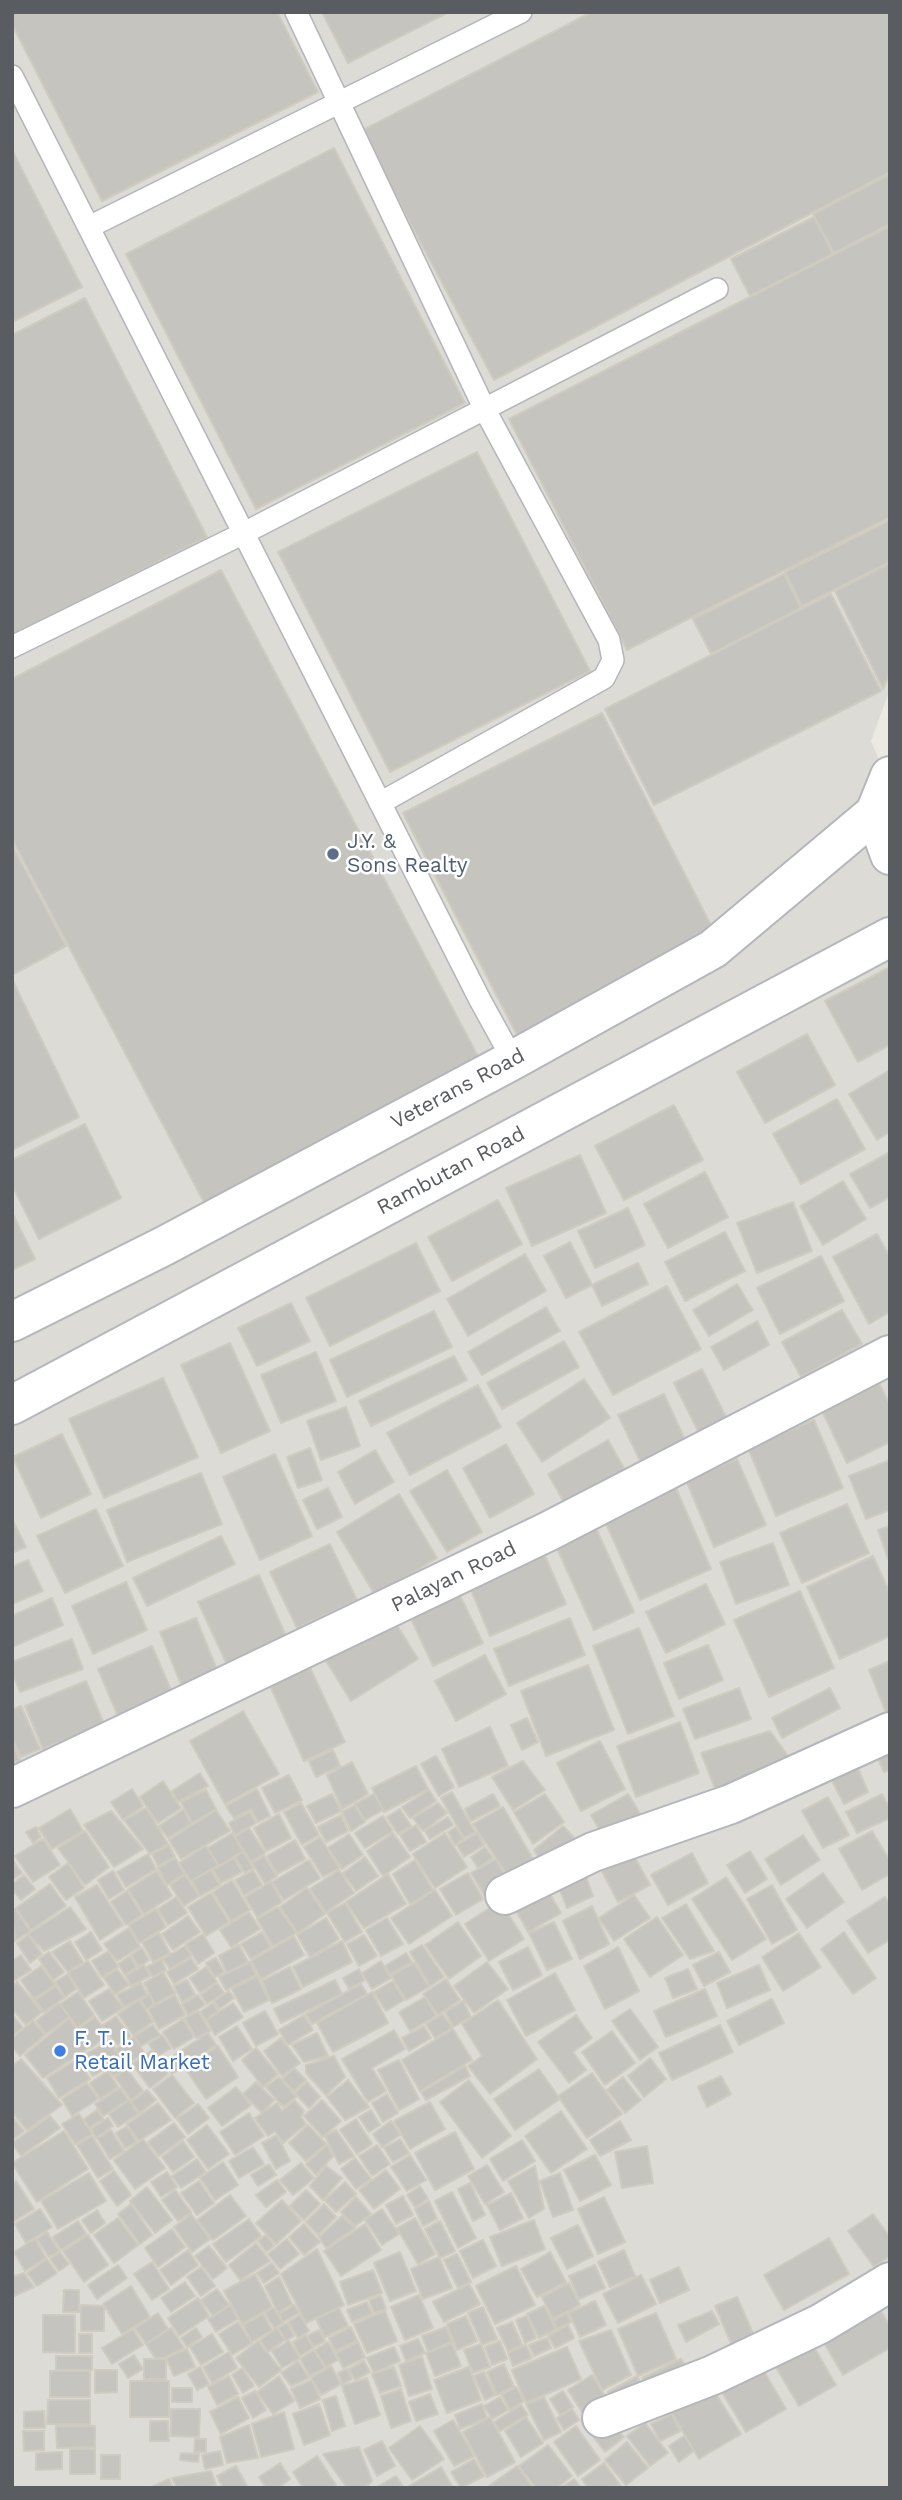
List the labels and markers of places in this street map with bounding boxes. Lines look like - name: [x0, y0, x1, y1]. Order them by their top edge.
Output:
- place label: J.Y. & Sons Realty: [347, 829, 468, 879]
- marker: J.Y. & Sons Realty: [325, 846, 341, 862]
- place label: F. T. I. Retail Market: [74, 2026, 210, 2076]
- marker: F. T. I. Retail Market: [52, 2043, 68, 2059]

